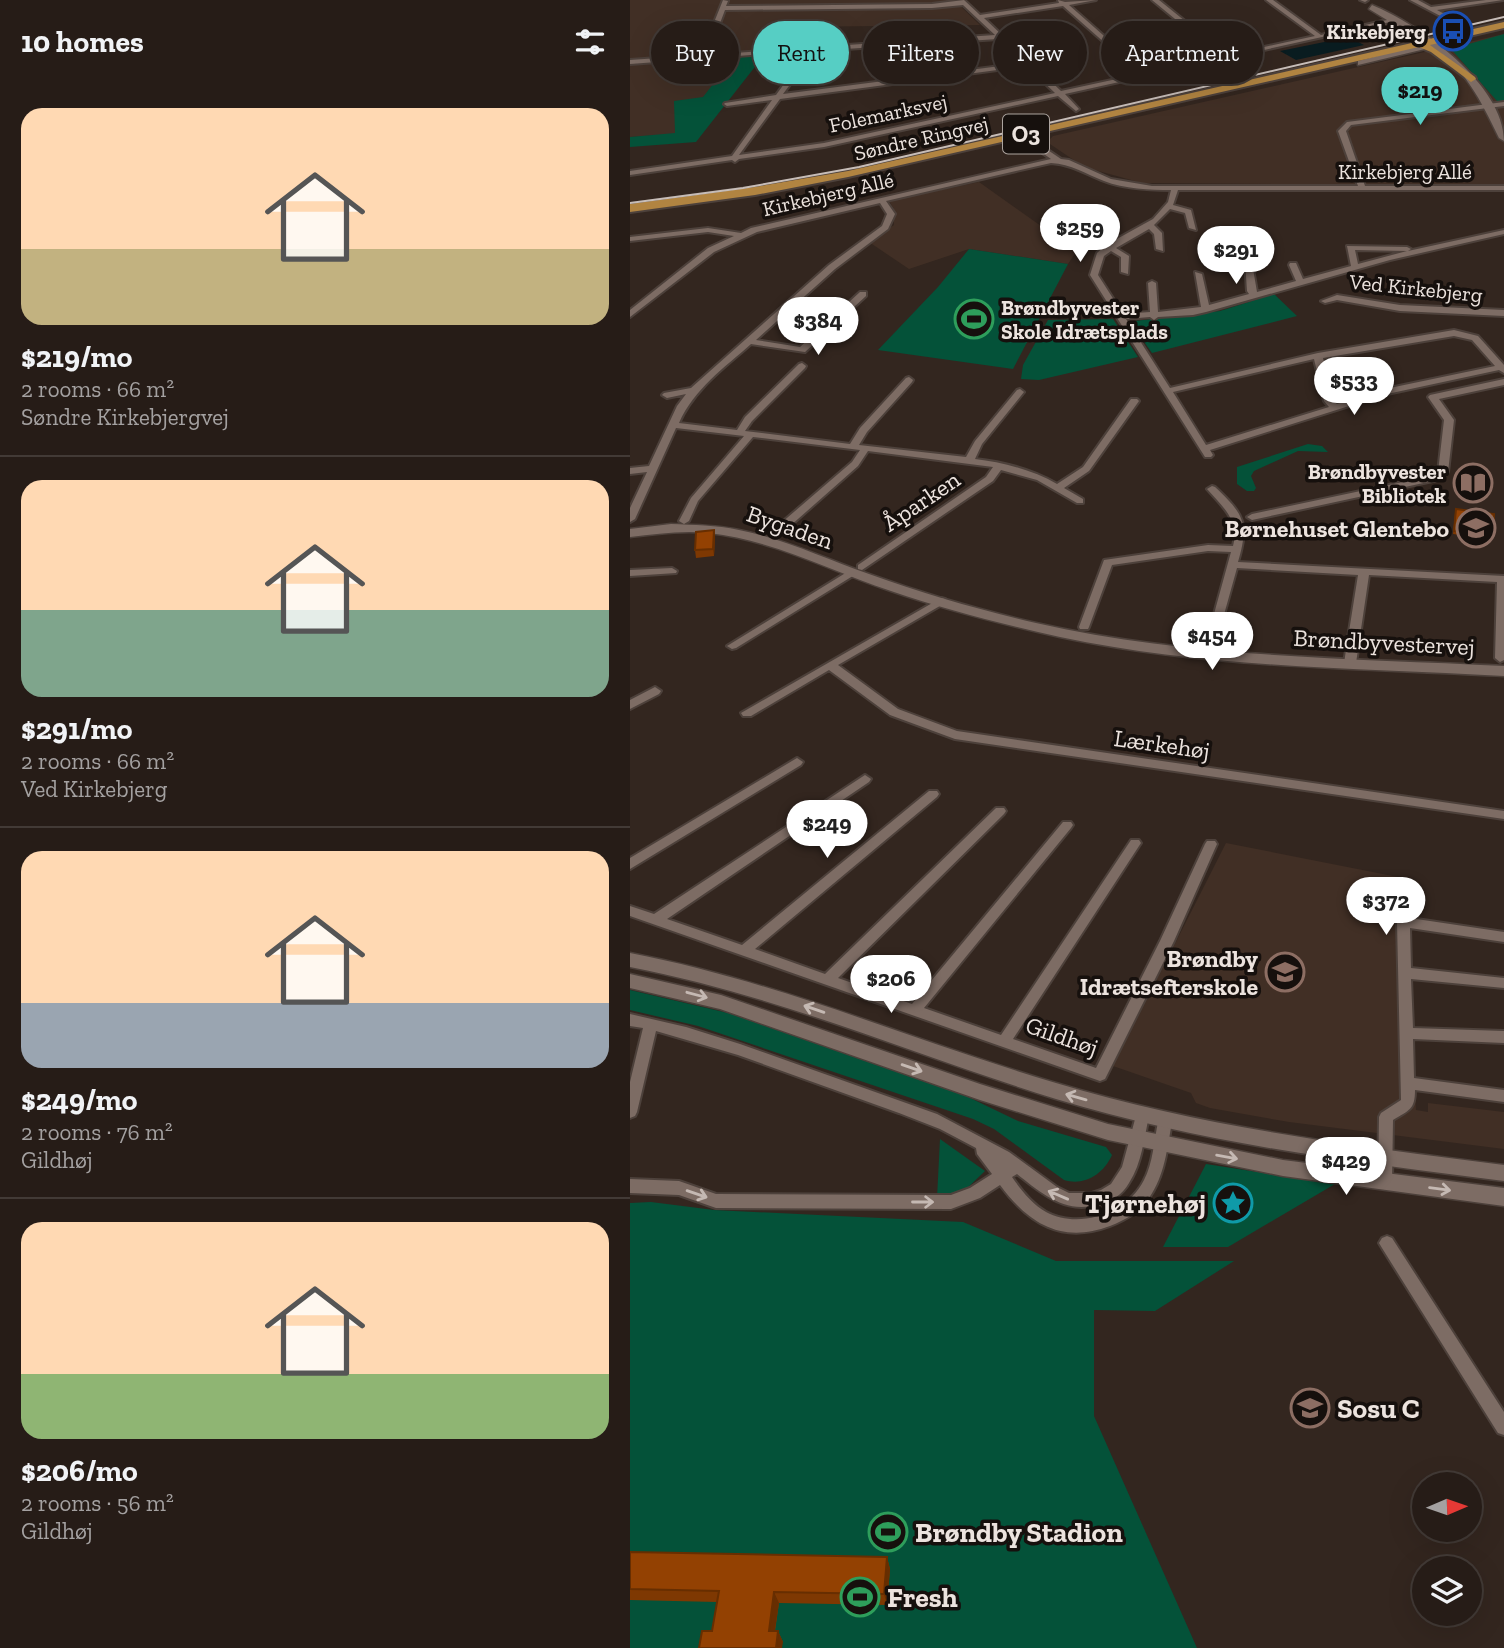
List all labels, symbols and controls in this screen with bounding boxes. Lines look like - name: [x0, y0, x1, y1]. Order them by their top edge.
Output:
- bus stop icon: Kirkebjerg: [1432, 10, 1474, 52]
- place label: Kirkebjerg: [1326, 19, 1426, 44]
- chip: Buy: [651, 21, 739, 84]
- chip: Rent: [753, 21, 849, 84]
- chip: Filters: [863, 21, 979, 84]
- chip: New: [993, 21, 1087, 84]
- chip: Apartment: [1101, 21, 1263, 84]
- icon: filters: [571, 23, 609, 61]
- text: 10 homes: [21, 24, 144, 60]
- pin: $219: [1379, 68, 1461, 127]
- text: $219: [1397, 76, 1443, 104]
- street label: Folemarksvej: [827, 88, 950, 139]
- street label: Søndre Ringvej: [851, 110, 991, 167]
- road number: O3: [1003, 114, 1049, 154]
- icon: home: [252, 154, 378, 280]
- street label: Kirkebjerg Allé: [1338, 159, 1472, 185]
- street label: Kirkebjerg Allé: [760, 167, 896, 222]
- pin: $259: [1039, 204, 1121, 264]
- text: $259: [1056, 213, 1104, 241]
- pin: $291: [1195, 226, 1277, 286]
- text: $291: [1213, 235, 1259, 263]
- street label: Ved Kirkebjerg: [1347, 268, 1484, 308]
- place label: Brøndbyvester Skole Idrætsplads: [1001, 295, 1168, 344]
- pin: $384: [777, 298, 859, 357]
- sports icon: Brøndbyvester Skole Idrætsplads: [953, 298, 995, 340]
- text: $384: [793, 306, 843, 334]
- text: $219/mo: [21, 339, 132, 375]
- pin: $533: [1313, 358, 1395, 417]
- text: $533: [1330, 366, 1378, 394]
- text: 2 rooms · 66 m²: [21, 375, 174, 403]
- text: Søndre Kirkebjergvej: [21, 403, 229, 431]
- place label: Brøndbyvester Bibliotek: [1308, 459, 1446, 508]
- library icon: Brøndbyvester Bibliotek: [1452, 462, 1494, 504]
- street label: Åparken: [877, 464, 965, 537]
- street label: Bygaden: [743, 499, 837, 555]
- school or university icon: Børnehuset Glentebo: [1455, 507, 1497, 549]
- place label: Børnehuset Glentebo: [1225, 514, 1449, 543]
- icon: home: [252, 526, 378, 652]
- pin: $454: [1171, 612, 1253, 672]
- text: $454: [1187, 621, 1237, 649]
- street label: Brøndbyvestervej: [1293, 623, 1475, 661]
- text: $291/mo: [21, 711, 132, 747]
- street label: Lærkehøj: [1112, 723, 1212, 765]
- text: 2 rooms · 66 m²: [21, 747, 174, 775]
- text: Ved Kirkebjerg: [21, 775, 167, 803]
- pin: $249: [786, 800, 868, 860]
- text: $249: [802, 809, 852, 837]
- pin: $372: [1345, 878, 1427, 937]
- text: $372: [1362, 886, 1410, 914]
- icon: home: [252, 897, 378, 1023]
- place label: Brøndby Idrætsefterskole: [1080, 944, 1258, 1001]
- school or university icon: Brøndby Idrætsefterskole: [1264, 951, 1306, 993]
- pin: $206: [850, 956, 932, 1015]
- text: $206: [866, 964, 916, 992]
- one-way arrow: [685, 989, 707, 1002]
- one-way arrow: [804, 1002, 826, 1014]
- street label: Gildhøj: [1022, 1010, 1102, 1062]
- one-way arrow: [901, 1063, 923, 1075]
- text: $249/mo: [21, 1082, 137, 1118]
- one-way arrow: [1065, 1090, 1088, 1103]
- text: 2 rooms · 76 m²: [21, 1118, 173, 1146]
- pin: $429: [1305, 1138, 1387, 1197]
- text: Gildhøj: [21, 1146, 93, 1174]
- text: $429: [1321, 1146, 1371, 1174]
- one-way arrow: [1216, 1151, 1238, 1165]
- place icon: Tjørnehøj: [1212, 1182, 1254, 1224]
- one-way arrow: [1428, 1182, 1451, 1195]
- place label: Tjørnehøj: [1085, 1187, 1206, 1220]
- one-way arrow: [1047, 1188, 1069, 1201]
- one-way arrow: [686, 1189, 708, 1201]
- one-way arrow: [912, 1195, 935, 1209]
- icon: home: [252, 1268, 378, 1394]
- school or university icon: Sosu C: [1289, 1387, 1331, 1429]
- place label: Sosu C: [1337, 1392, 1420, 1425]
- text: $206/mo: [21, 1453, 138, 1489]
- north arrow: [1412, 1472, 1482, 1542]
- map controls: [1412, 1472, 1482, 1626]
- text: 2 rooms · 56 m²: [21, 1489, 174, 1517]
- sports icon: Brøndby Stadion: [867, 1511, 909, 1553]
- place label: Brøndby Stadion: [915, 1516, 1123, 1549]
- text: Gildhøj: [21, 1517, 93, 1545]
- button: layers: [1412, 1556, 1482, 1626]
- sports icon: Fresh: [839, 1576, 881, 1618]
- place label: Fresh: [887, 1581, 958, 1614]

